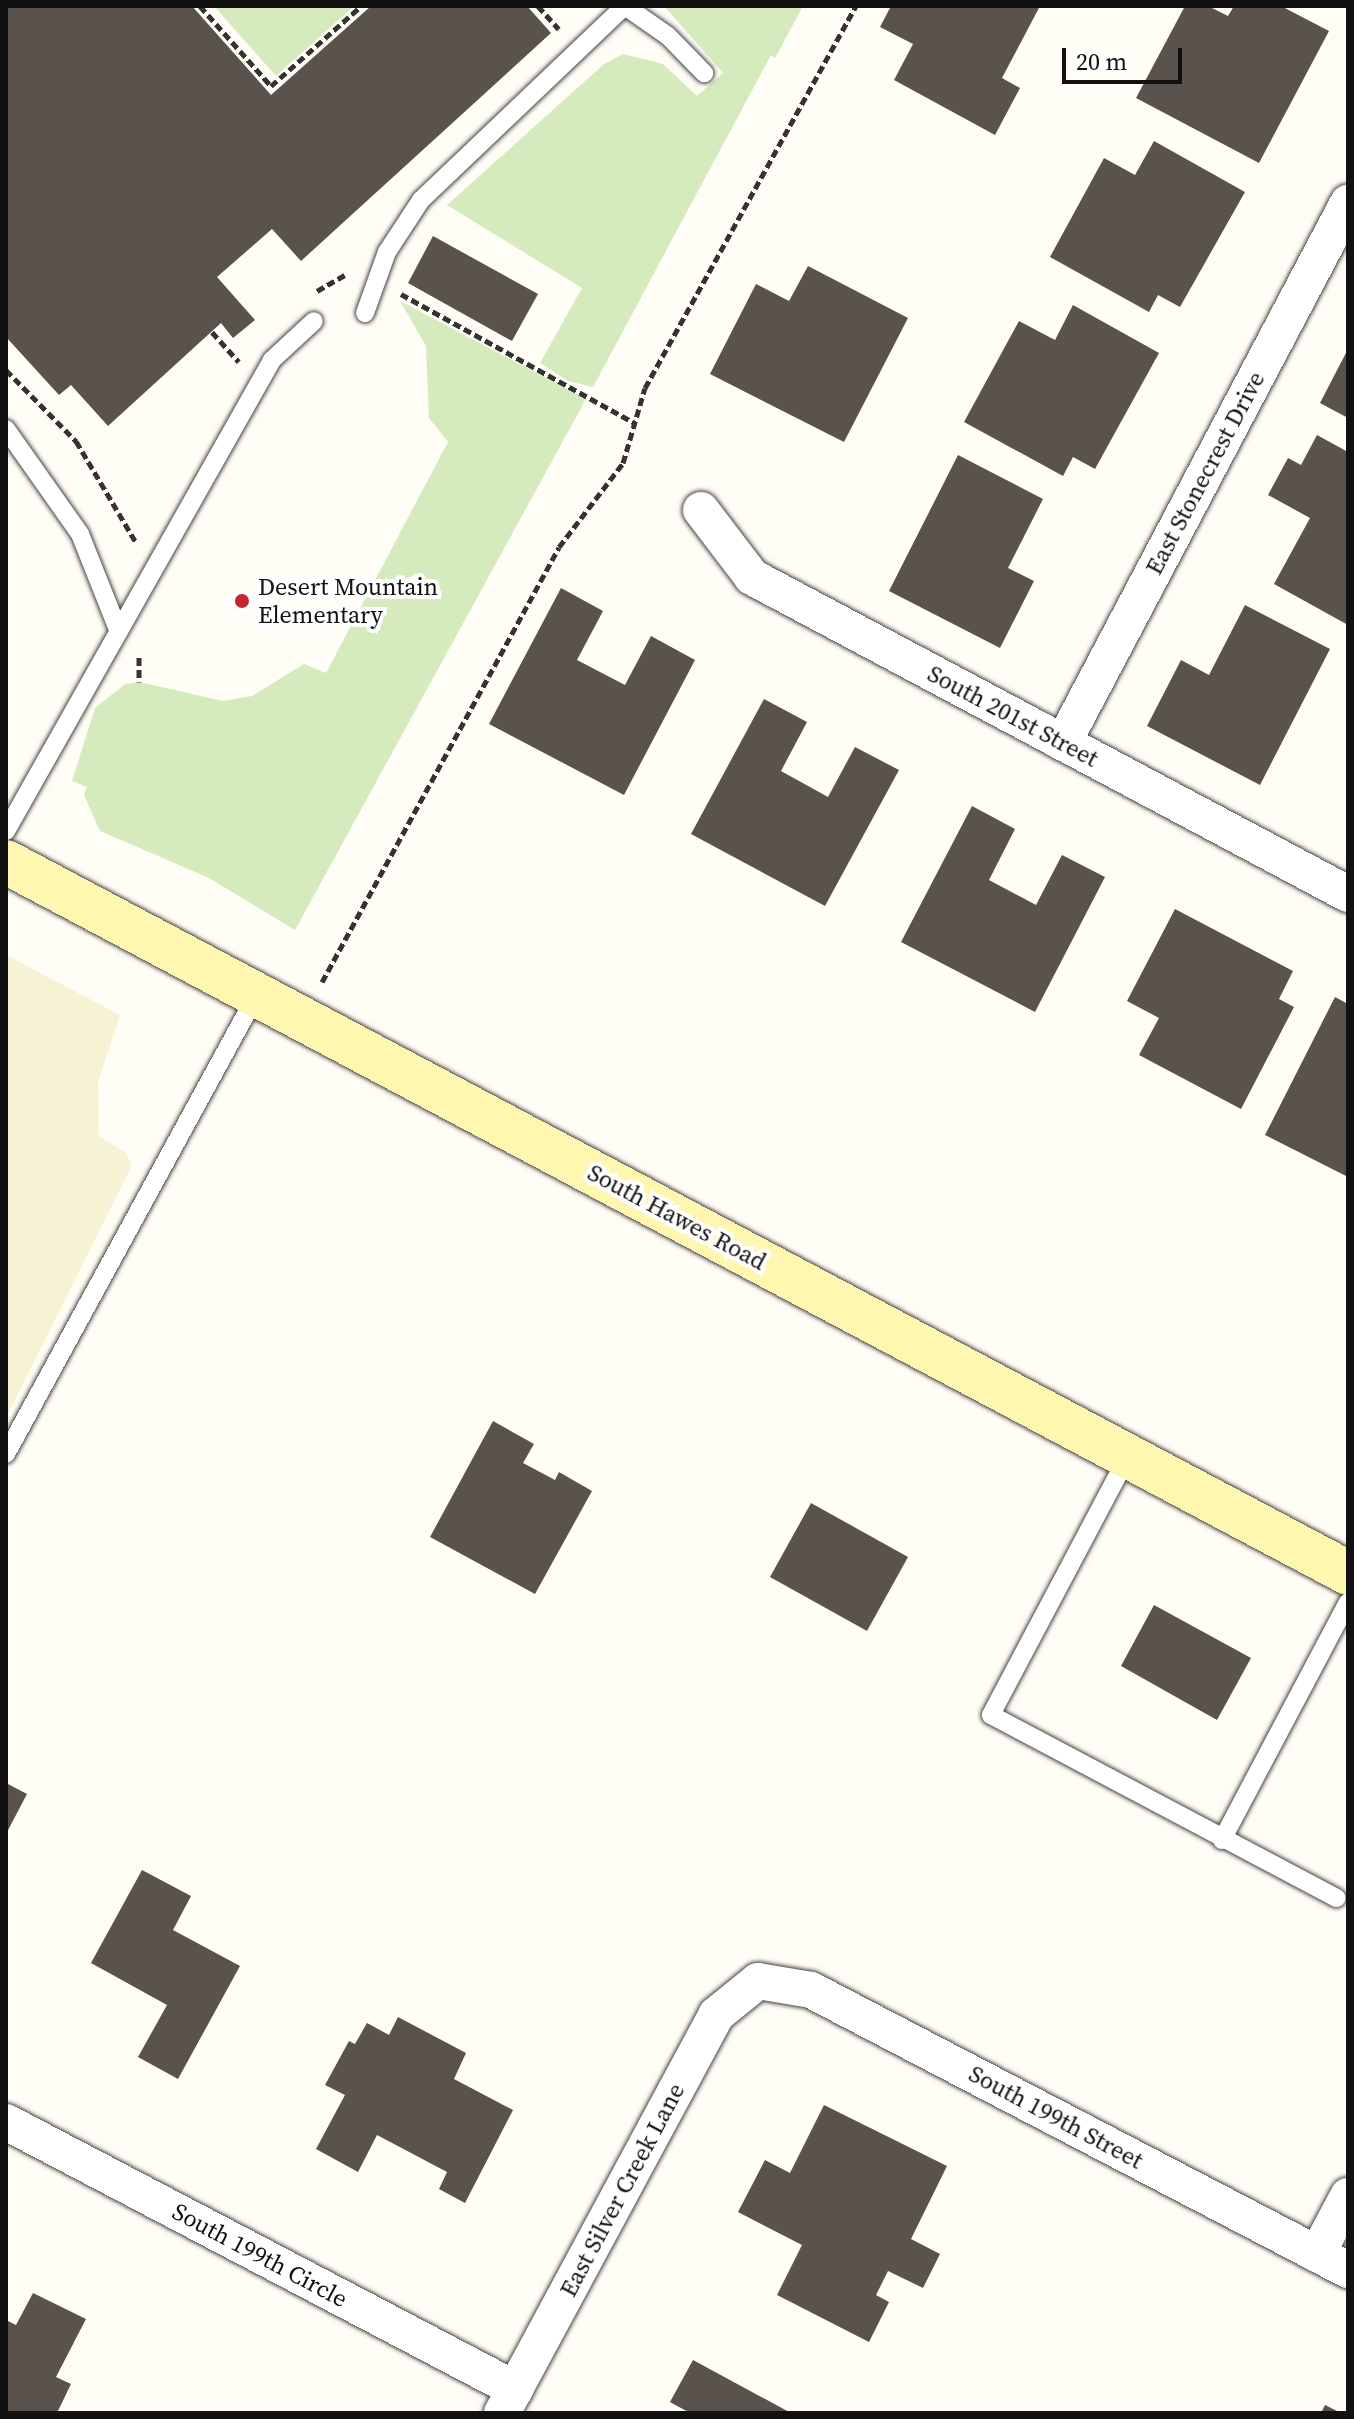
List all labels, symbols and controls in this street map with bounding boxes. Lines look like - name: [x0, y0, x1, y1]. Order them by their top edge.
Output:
- scale bar: [1066, 32, 1186, 82]
- text: 20 m: [1076, 45, 1127, 78]
- street label: East Stonecrest Drive: [1139, 367, 1271, 579]
- place label: Desert Mountain Elementary: [258, 573, 438, 629]
- marker: Desert Mountain Elementary: [233, 592, 251, 610]
- street label: South 201st Street: [923, 659, 1103, 773]
- street label: South Hawes Road: [583, 1158, 771, 1276]
- street label: South 199th Street: [964, 2059, 1148, 2175]
- street label: East Silver Creek Lane: [553, 2078, 691, 2302]
- street label: South 199th Circle: [168, 2197, 352, 2313]

